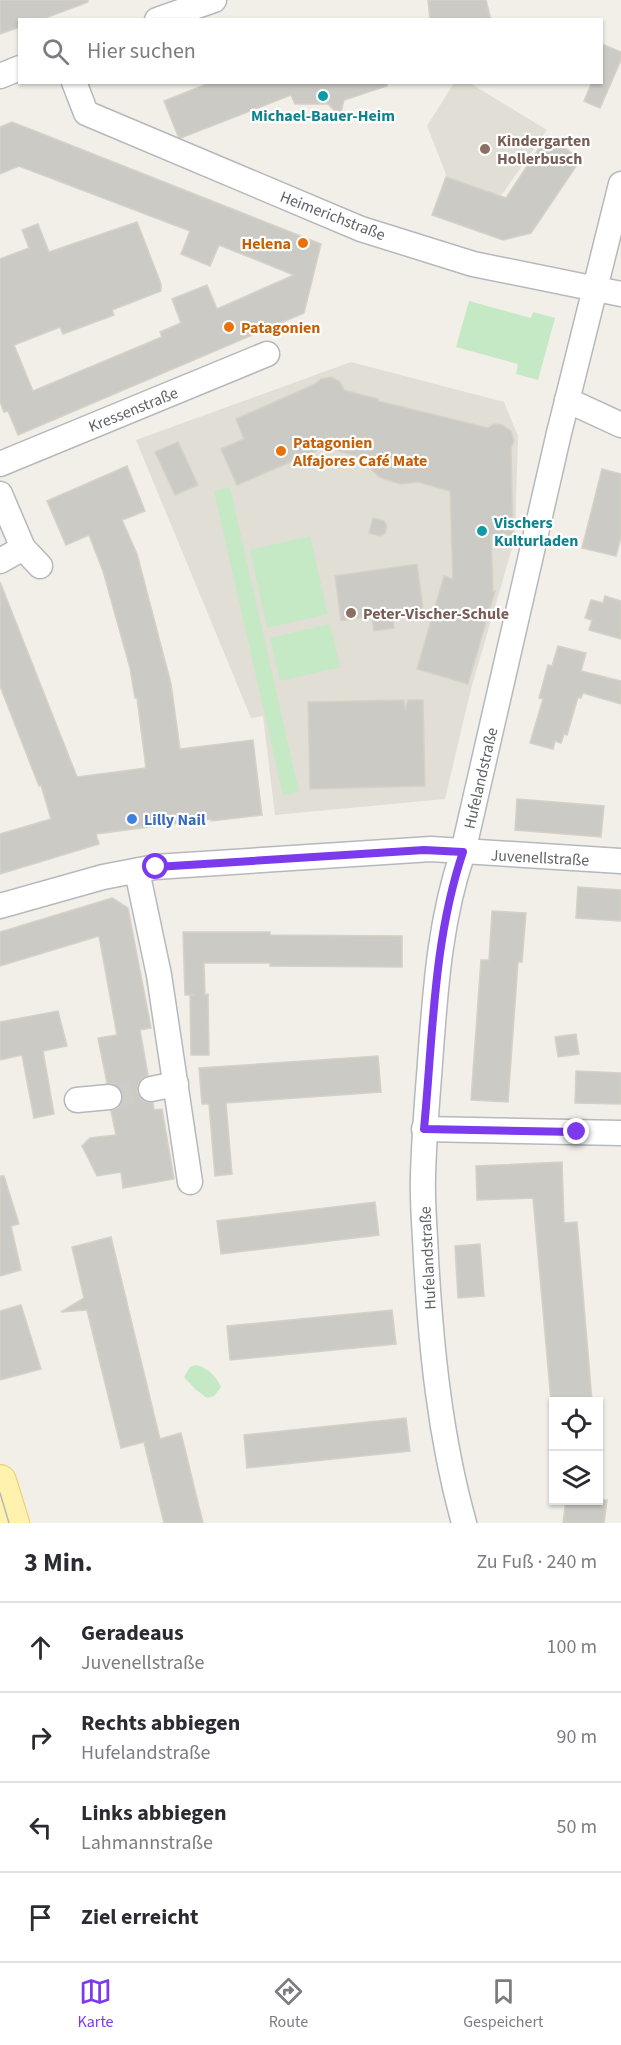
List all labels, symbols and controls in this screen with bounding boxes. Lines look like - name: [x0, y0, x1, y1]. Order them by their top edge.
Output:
- search box: [18, 18, 603, 84]
- icon: search: [39, 35, 72, 68]
- text: Hier suchen: [87, 35, 196, 67]
- marker: Michael-Bauer-Heim: [316, 89, 330, 103]
- place label: Michael-Bauer-Heim: [251, 105, 395, 127]
- place label: Kindergarten Hollerbusch: [497, 130, 590, 170]
- marker: Kindergarten Hollerbusch: [478, 142, 492, 156]
- street label: Heimerichstraße: [277, 186, 389, 246]
- place label: Helena: [241, 233, 291, 255]
- marker: Helena: [296, 236, 310, 250]
- place label: Patagonien: [241, 317, 321, 339]
- marker: Patagonien: [222, 320, 236, 334]
- street label: Kressenstraße: [85, 382, 182, 438]
- place label: Patagonien Alfajores Café Mate: [292, 432, 427, 472]
- marker: Patagonien Alfajores Café Mate: [274, 444, 288, 458]
- place label: Vischers Kulturladen: [493, 512, 579, 552]
- marker: Vischers Kulturladen: [475, 524, 489, 538]
- place label: Peter-Vischer-Schule: [363, 603, 509, 625]
- marker: Peter-Vischer-Schule: [344, 606, 358, 620]
- street label: Hufelandstraße: [459, 725, 503, 831]
- place label: Lilly Nail: [144, 809, 206, 831]
- marker: Lilly Nail: [125, 812, 139, 826]
- street label: Juvenellstraße: [490, 844, 590, 872]
- route start: [142, 853, 168, 879]
- route end: [563, 1118, 589, 1144]
- street label: Hufelandstraße: [414, 1206, 442, 1310]
- map controls: [549, 1397, 603, 1505]
- button: locate: [549, 1397, 603, 1451]
- button: layers: [549, 1451, 603, 1505]
- text: 3 Min.: [24, 1544, 93, 1581]
- text: Zu Fuß · 240 m: [476, 1548, 597, 1576]
- text: Geradeaus: [81, 1617, 184, 1649]
- icon: ahead: [24, 1631, 57, 1664]
- text: 100 m: [547, 1633, 597, 1661]
- text: Juvenellstraße: [81, 1649, 204, 1677]
- text: Rechts abbiegen: [81, 1707, 240, 1739]
- icon: right: [24, 1721, 57, 1754]
- text: 90 m: [557, 1723, 597, 1751]
- text: Hufelandstraße: [81, 1739, 210, 1767]
- text: Links abbiegen: [81, 1797, 227, 1829]
- icon: left: [24, 1811, 57, 1844]
- text: 50 m: [557, 1813, 597, 1841]
- text: Lahmannstraße: [81, 1829, 213, 1857]
- icon: arrive: [24, 1901, 57, 1934]
- text: Ziel erreicht: [81, 1901, 199, 1933]
- tab: Karte: [78, 1975, 114, 2033]
- tab: Route: [269, 1975, 308, 2033]
- tab: Gespeichert: [463, 1975, 543, 2033]

